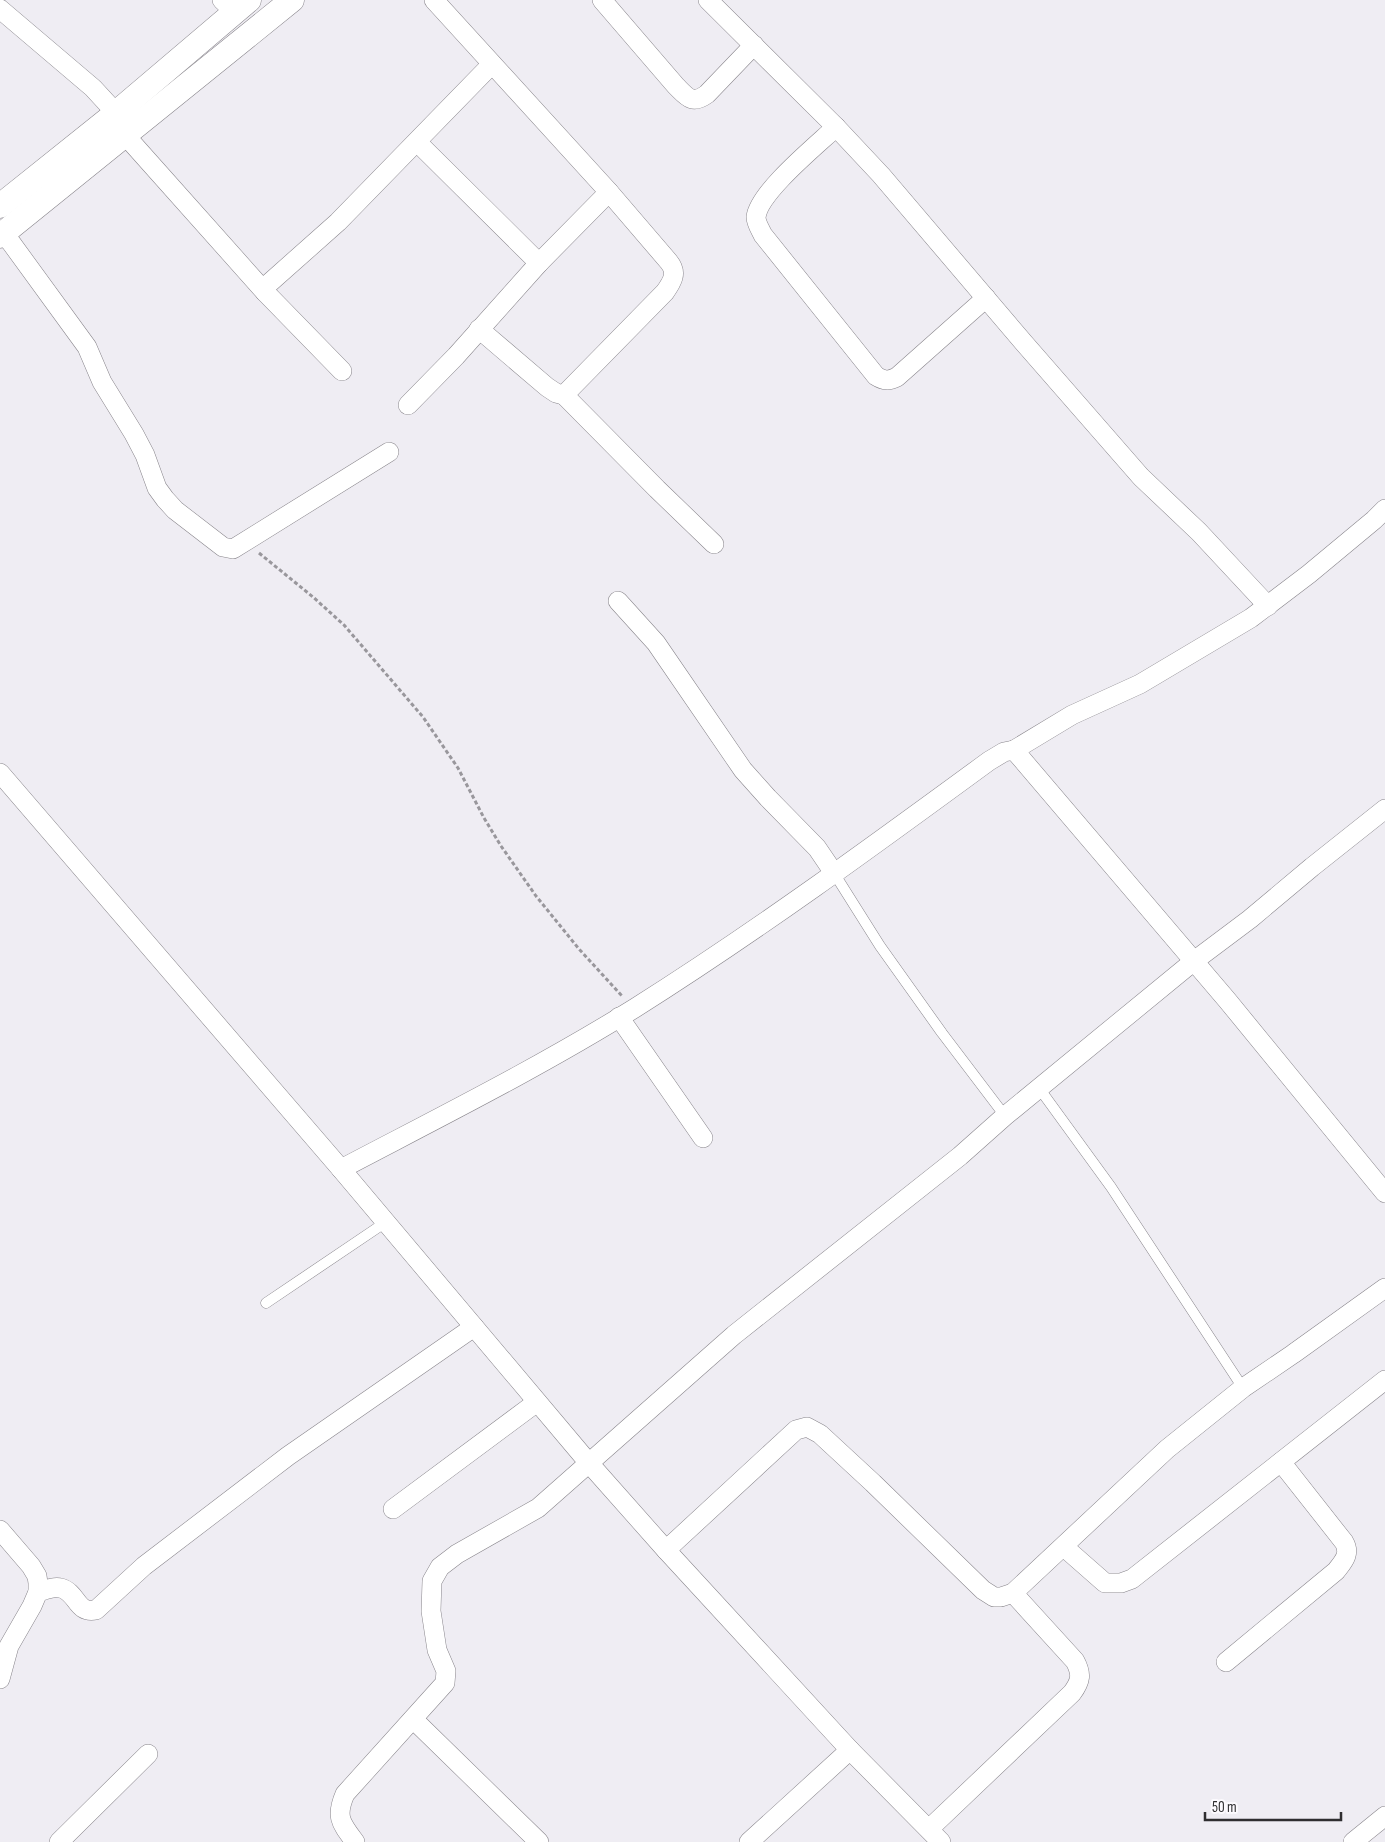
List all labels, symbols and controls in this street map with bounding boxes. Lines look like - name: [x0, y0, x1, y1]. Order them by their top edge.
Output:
- scale bar: [1205, 1790, 1341, 1822]
- text: 50 m: [1212, 1798, 1237, 1817]

